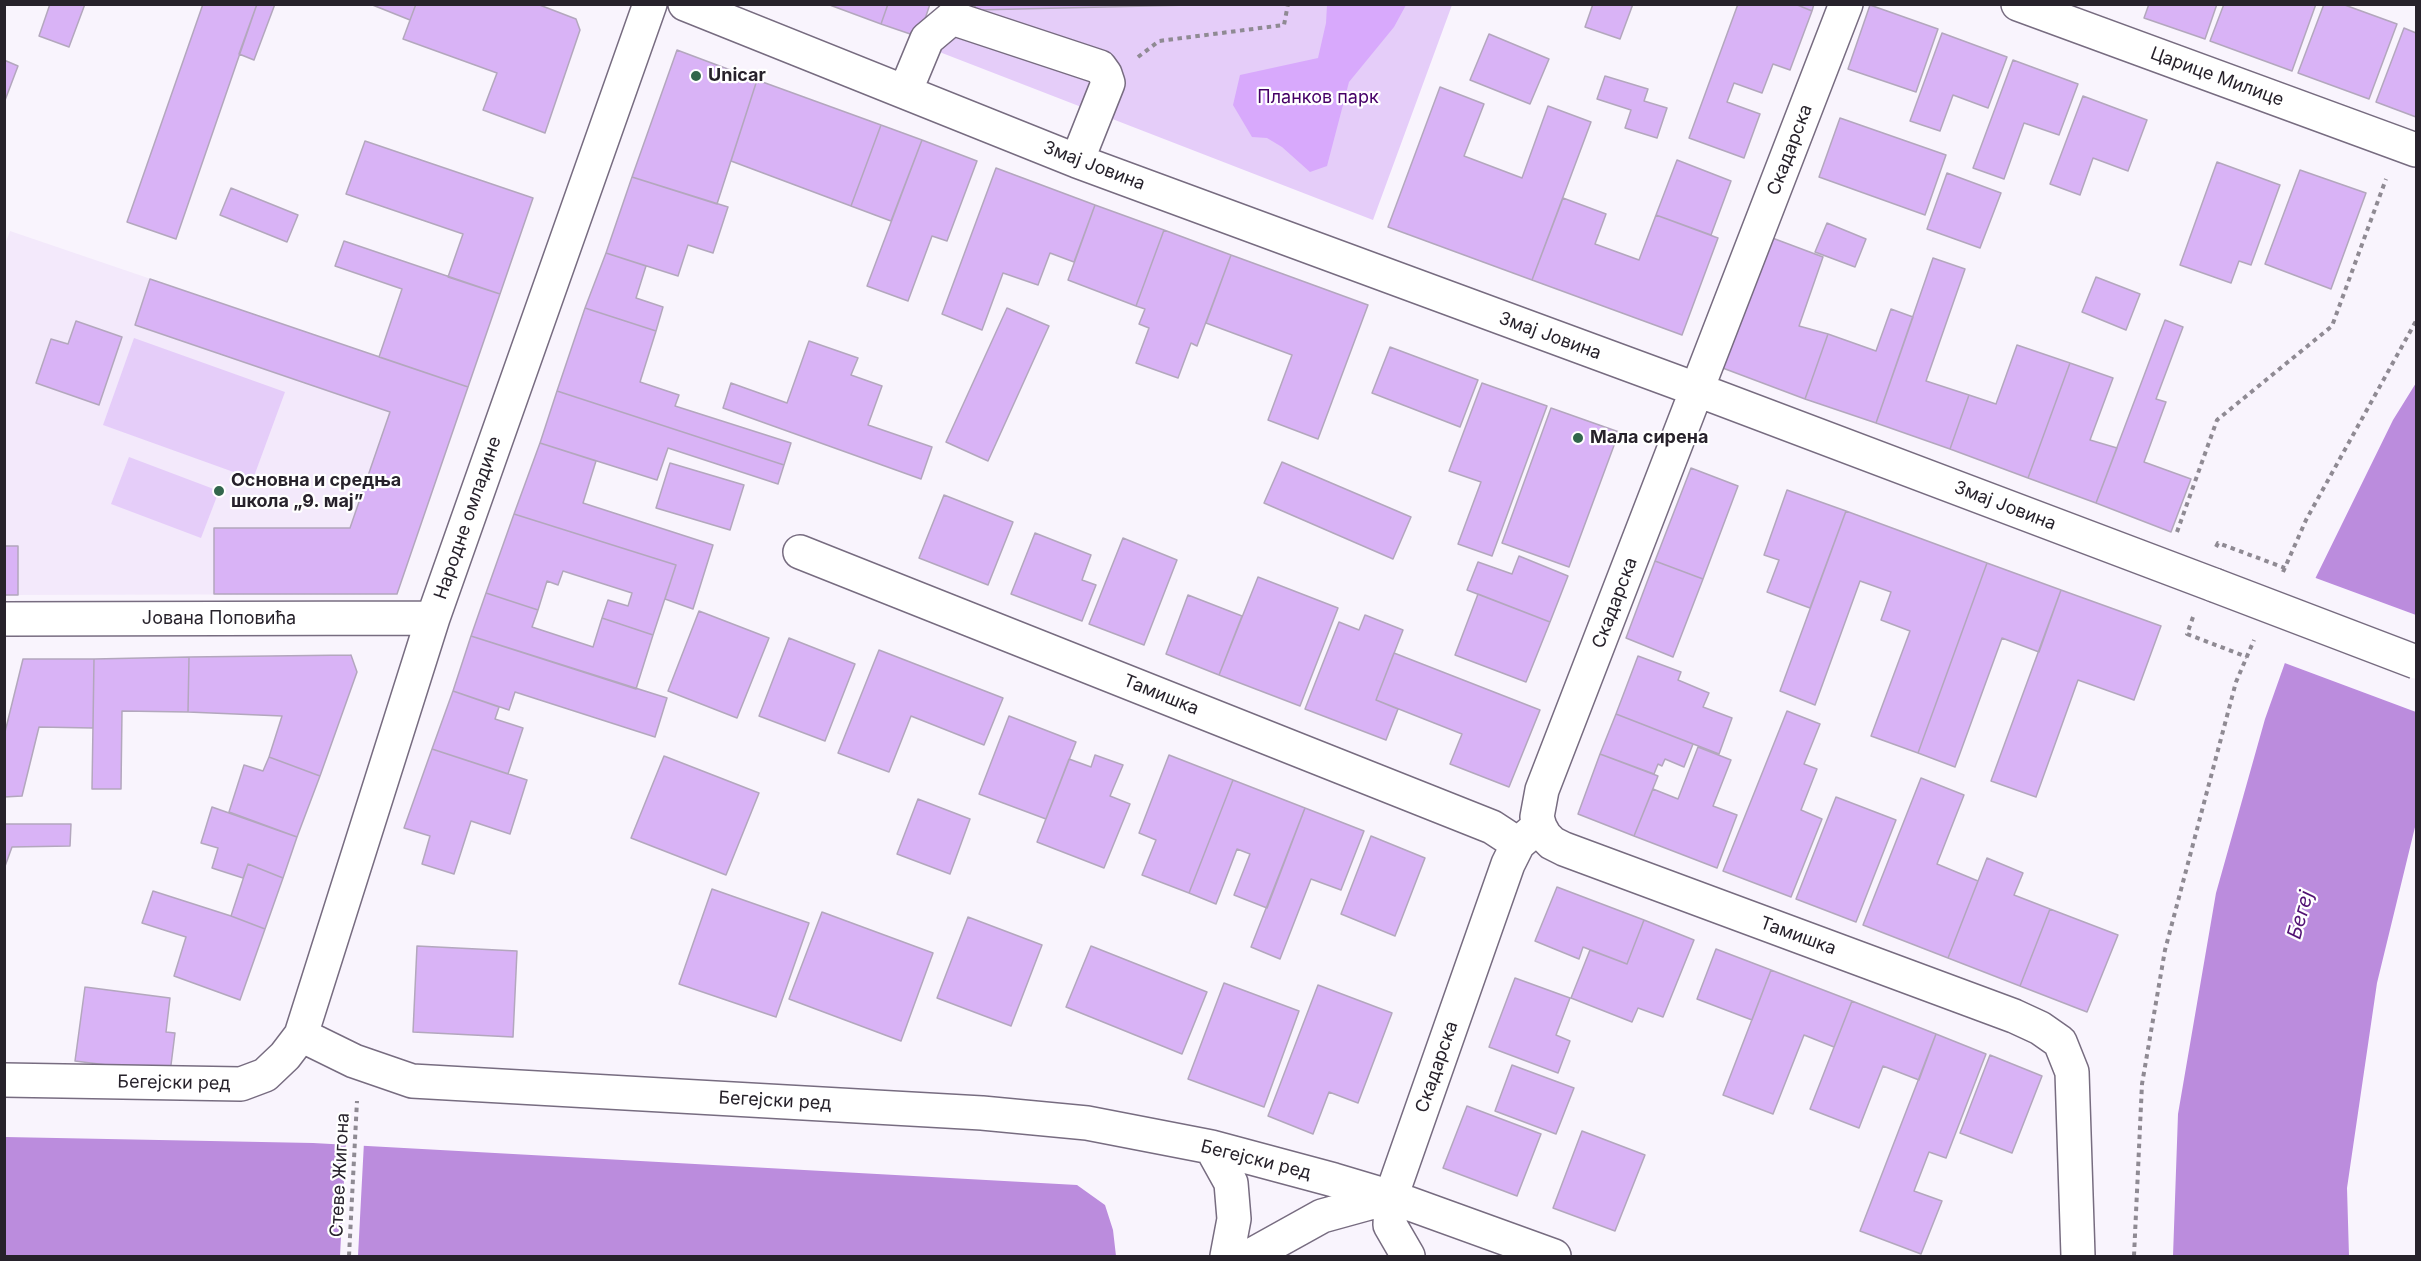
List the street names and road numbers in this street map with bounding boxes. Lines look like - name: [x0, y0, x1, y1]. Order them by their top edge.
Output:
- street label: Царице Милице: [2147, 43, 2287, 111]
- street label: Скадарска: [1763, 102, 1817, 198]
- street label: Змај Јовина: [1040, 137, 1148, 195]
- street label: Змај Јовина: [1496, 308, 1604, 364]
- street label: Народне омладине: [430, 434, 506, 602]
- street label: Змај Јовина: [1951, 477, 2059, 535]
- street label: Скадарска: [1588, 555, 1642, 651]
- street label: Јована Поповића: [142, 608, 296, 630]
- street label: Тамишка: [1120, 670, 1202, 720]
- street label: Тамишка: [1757, 912, 1839, 960]
- street label: Скадарска: [1411, 1018, 1463, 1116]
- street label: Бегејски ред: [117, 1071, 231, 1095]
- street label: Бегејски ред: [718, 1087, 832, 1115]
- street label: Стеве Жигона: [326, 1112, 354, 1238]
- street label: Бегејски ред: [1199, 1136, 1313, 1184]

